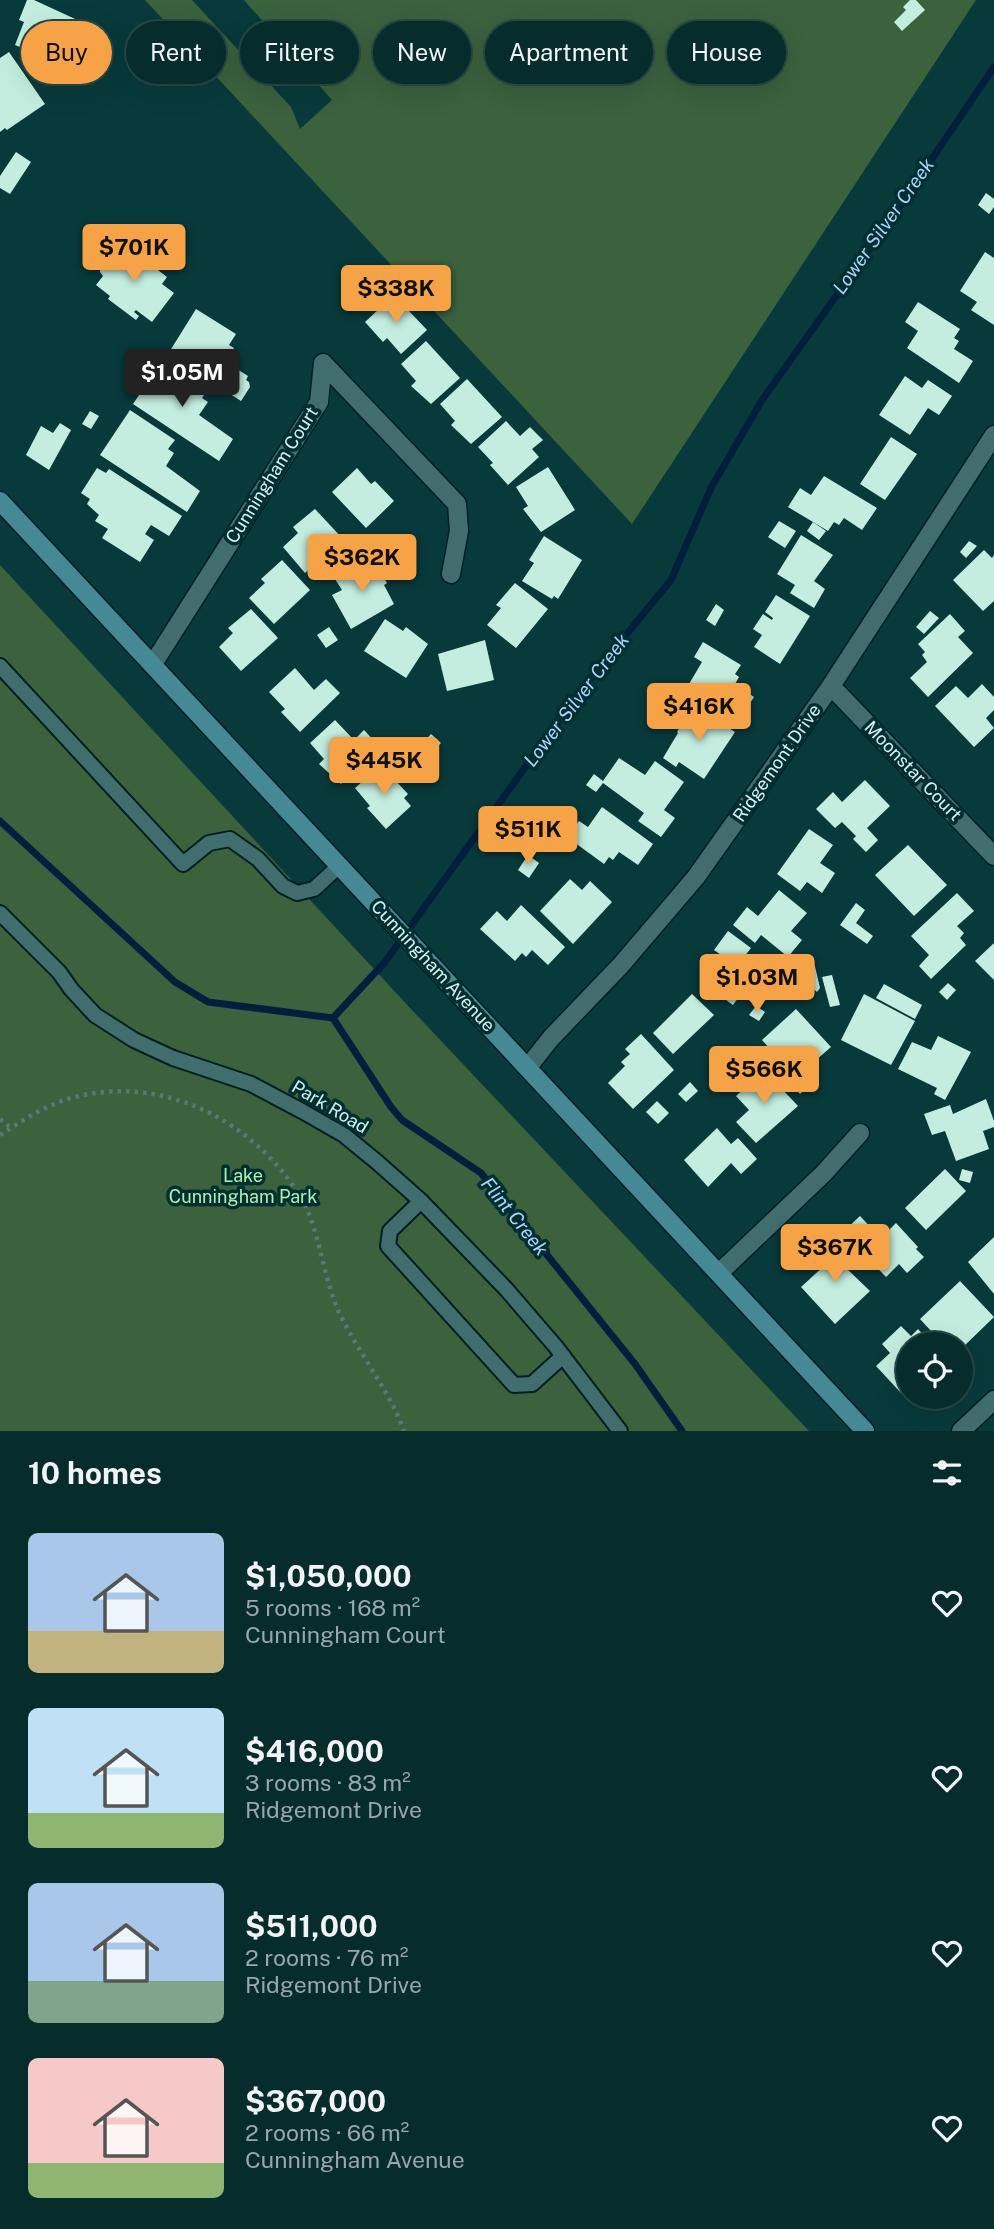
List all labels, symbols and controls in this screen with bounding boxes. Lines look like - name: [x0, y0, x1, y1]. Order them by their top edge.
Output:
- chip: Buy: [21, 21, 112, 84]
- chip: Rent: [126, 21, 226, 84]
- chip: Filters: [240, 21, 359, 84]
- chip: New: [373, 21, 471, 84]
- chip: Apartment: [485, 21, 653, 84]
- chip: House: [667, 21, 786, 84]
- water label: Lower Silver Creek: [828, 153, 938, 298]
- pin: $701K: [85, 224, 183, 284]
- text: $701K: [99, 233, 170, 260]
- pin: $338K: [347, 266, 445, 325]
- text: $338K: [357, 274, 435, 301]
- pin: $1.05M: [125, 350, 239, 409]
- text: $1.05M: [140, 358, 224, 385]
- street label: Cunningham Court: [221, 403, 322, 547]
- pin: $362K: [313, 534, 411, 594]
- text: $362K: [323, 543, 401, 570]
- water label: Lower Silver Creek: [519, 629, 634, 771]
- pin: $416K: [650, 684, 748, 743]
- text: $416K: [663, 692, 735, 719]
- street label: Ridgemont Drive: [728, 700, 825, 825]
- street label: Moonstar Court: [860, 716, 966, 825]
- pin: $445K: [335, 738, 433, 797]
- text: $445K: [345, 746, 423, 773]
- pin: $511K: [479, 806, 577, 866]
- text: $511K: [494, 815, 562, 842]
- street label: Cunningham Avenue: [367, 896, 500, 1036]
- pin: $1.03M: [700, 954, 814, 1014]
- text: $1.03M: [716, 963, 798, 990]
- pin: $566K: [715, 1046, 813, 1106]
- text: $566K: [725, 1055, 803, 1082]
- street label: Park Road: [288, 1076, 372, 1138]
- park label: Lake Cunningham Park: [169, 1165, 317, 1207]
- water label: Flint Creek: [477, 1173, 554, 1260]
- pin: $367K: [786, 1224, 884, 1284]
- text: $367K: [797, 1233, 873, 1260]
- map controls: [896, 1332, 973, 1409]
- button: locate: [896, 1332, 973, 1409]
- icon: filters: [928, 1454, 966, 1492]
- text: 10 homes: [28, 1455, 162, 1491]
- text: $1,050,000: [245, 1558, 412, 1594]
- icon: home: [84, 1561, 168, 1645]
- icon: heart: [928, 1584, 966, 1622]
- text: 5 rooms · 168 m²: [245, 1594, 420, 1621]
- text: Cunningham Court: [245, 1621, 446, 1648]
- text: $416,000: [245, 1733, 384, 1769]
- icon: home: [84, 1736, 168, 1820]
- icon: heart: [928, 1759, 966, 1797]
- text: 3 rooms · 83 m²: [245, 1769, 411, 1796]
- text: Ridgemont Drive: [245, 1796, 422, 1823]
- text: $511,000: [245, 1908, 377, 1944]
- icon: home: [84, 1911, 168, 1995]
- icon: heart: [928, 1934, 966, 1972]
- text: 2 rooms · 76 m²: [245, 1944, 408, 1971]
- text: Ridgemont Drive: [245, 1971, 422, 1998]
- text: $367,000: [245, 2083, 386, 2119]
- icon: home: [84, 2086, 168, 2170]
- icon: heart: [928, 2109, 966, 2147]
- text: 2 rooms · 66 m²: [245, 2119, 409, 2146]
- text: Cunningham Avenue: [245, 2146, 465, 2173]

